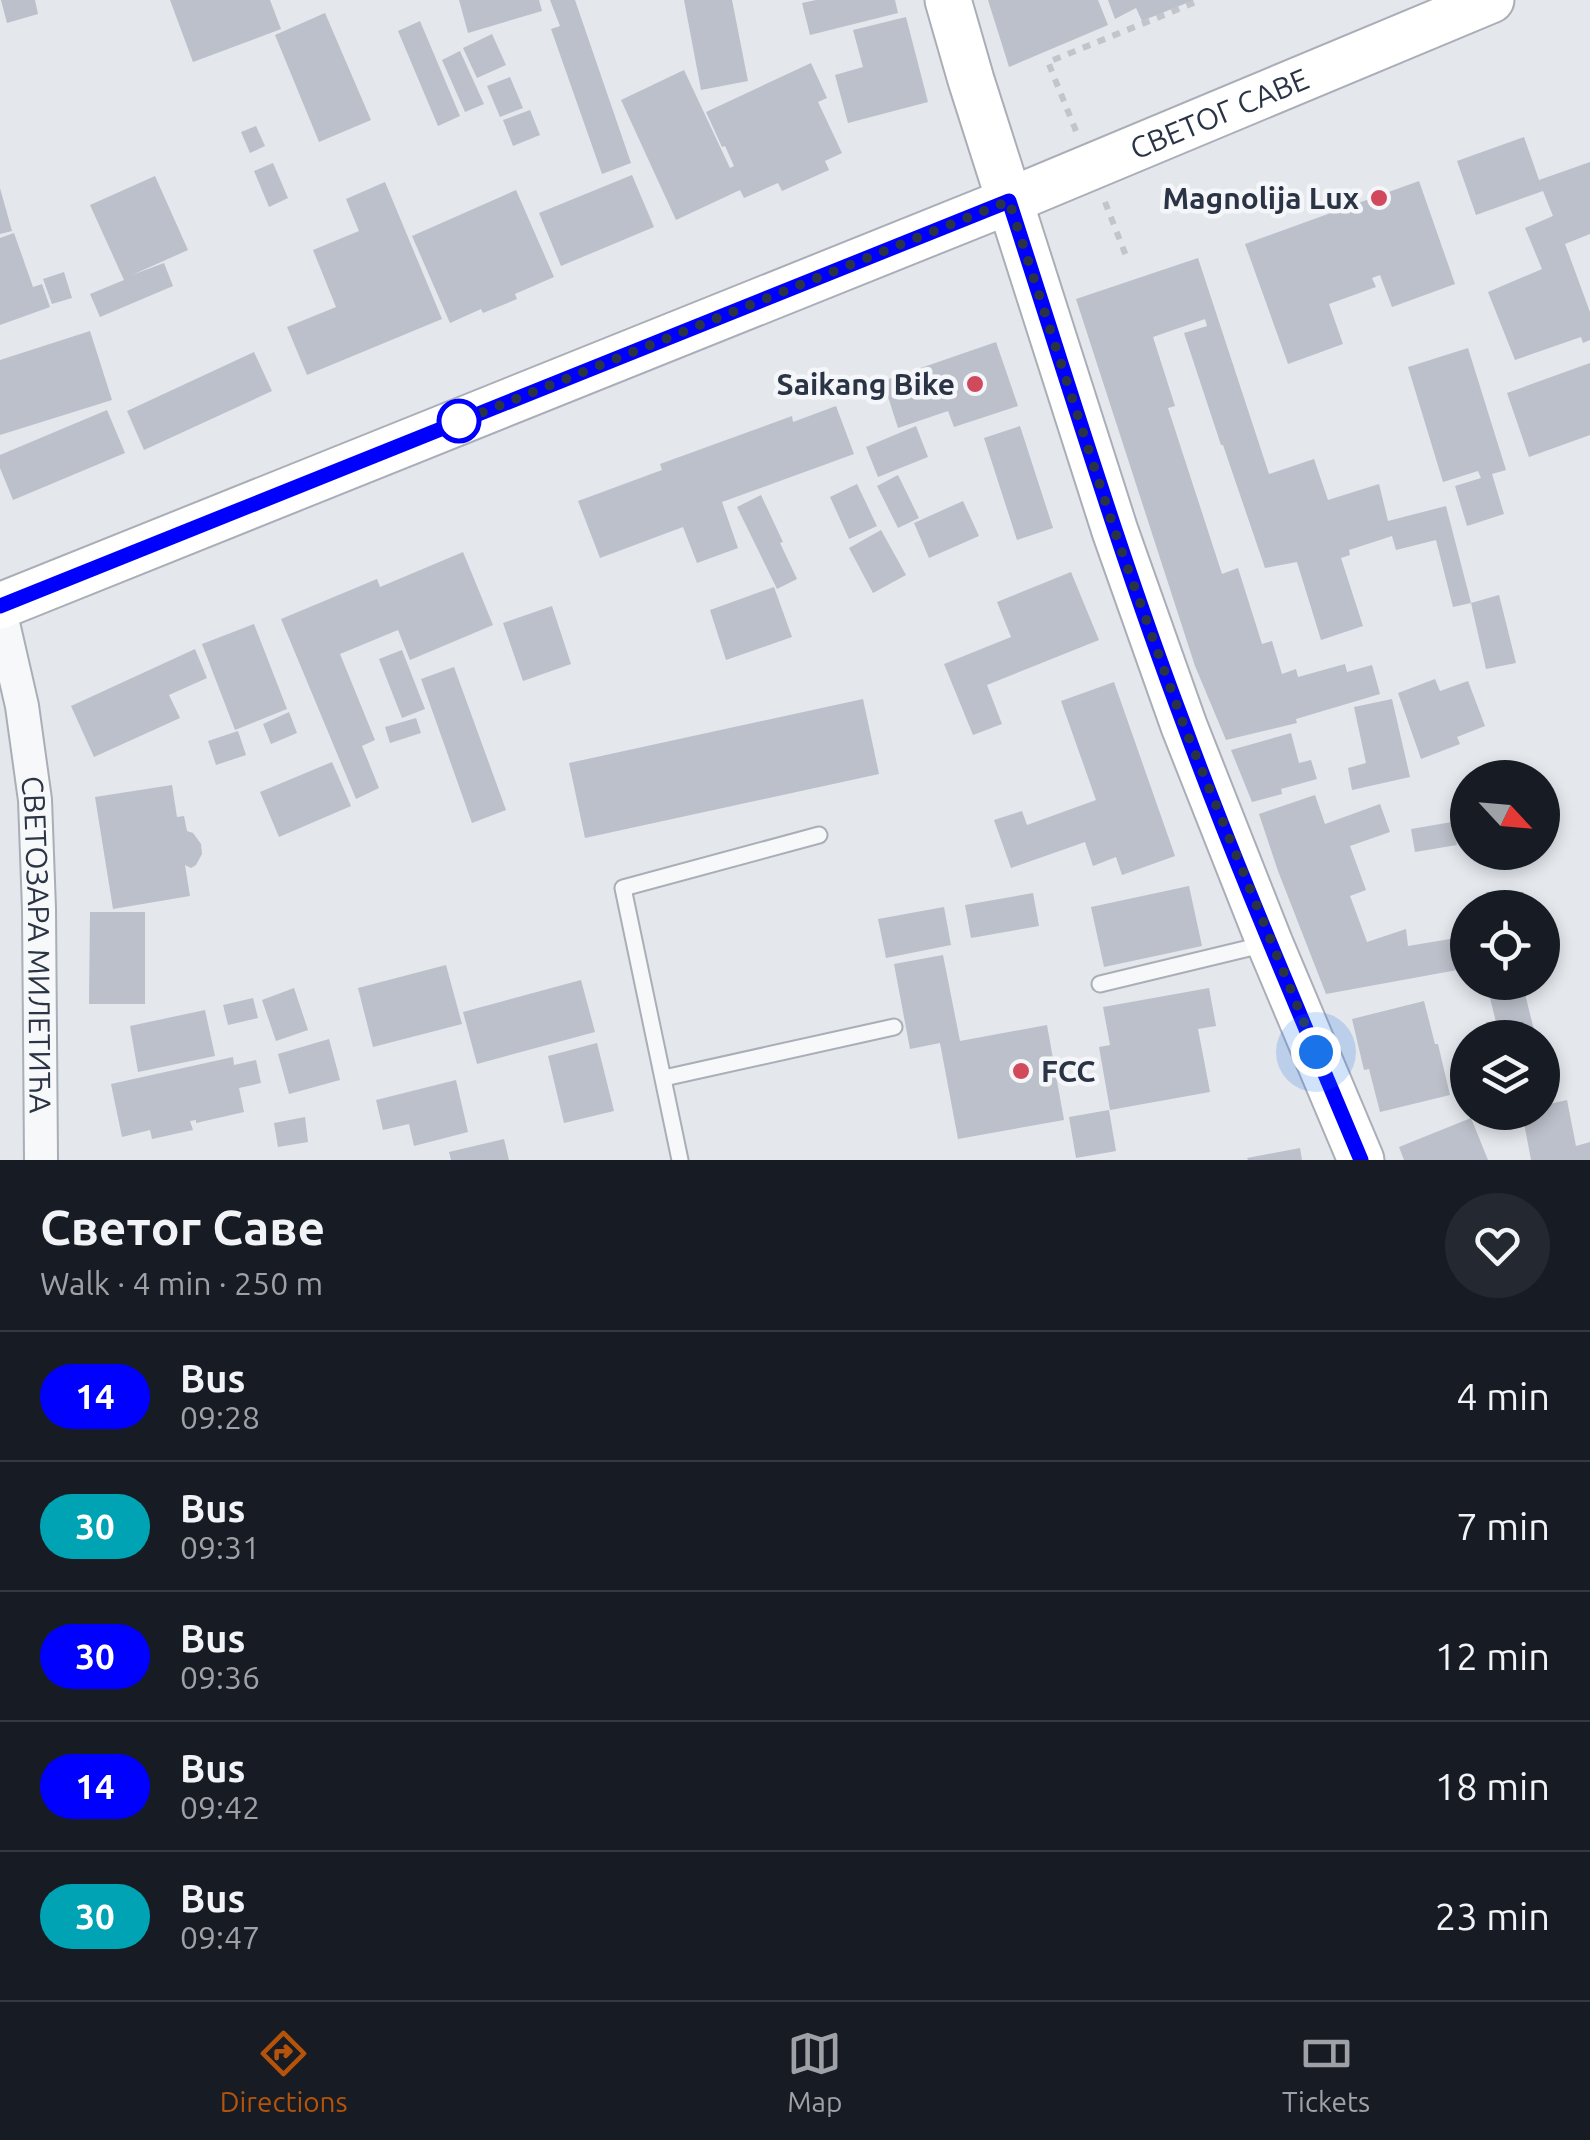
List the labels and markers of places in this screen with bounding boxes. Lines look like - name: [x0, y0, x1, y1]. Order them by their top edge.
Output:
- place label: Magnolija Lux: [1162, 181, 1359, 215]
- marker: Magnolija Lux: [1368, 187, 1390, 209]
- place label: Saikang Bike: [776, 367, 955, 401]
- marker: Saikang Bike: [964, 373, 986, 395]
- unlabelled marker: [438, 400, 480, 442]
- place label: FCC: [1041, 1054, 1095, 1088]
- marker: FCC: [1010, 1060, 1032, 1082]

